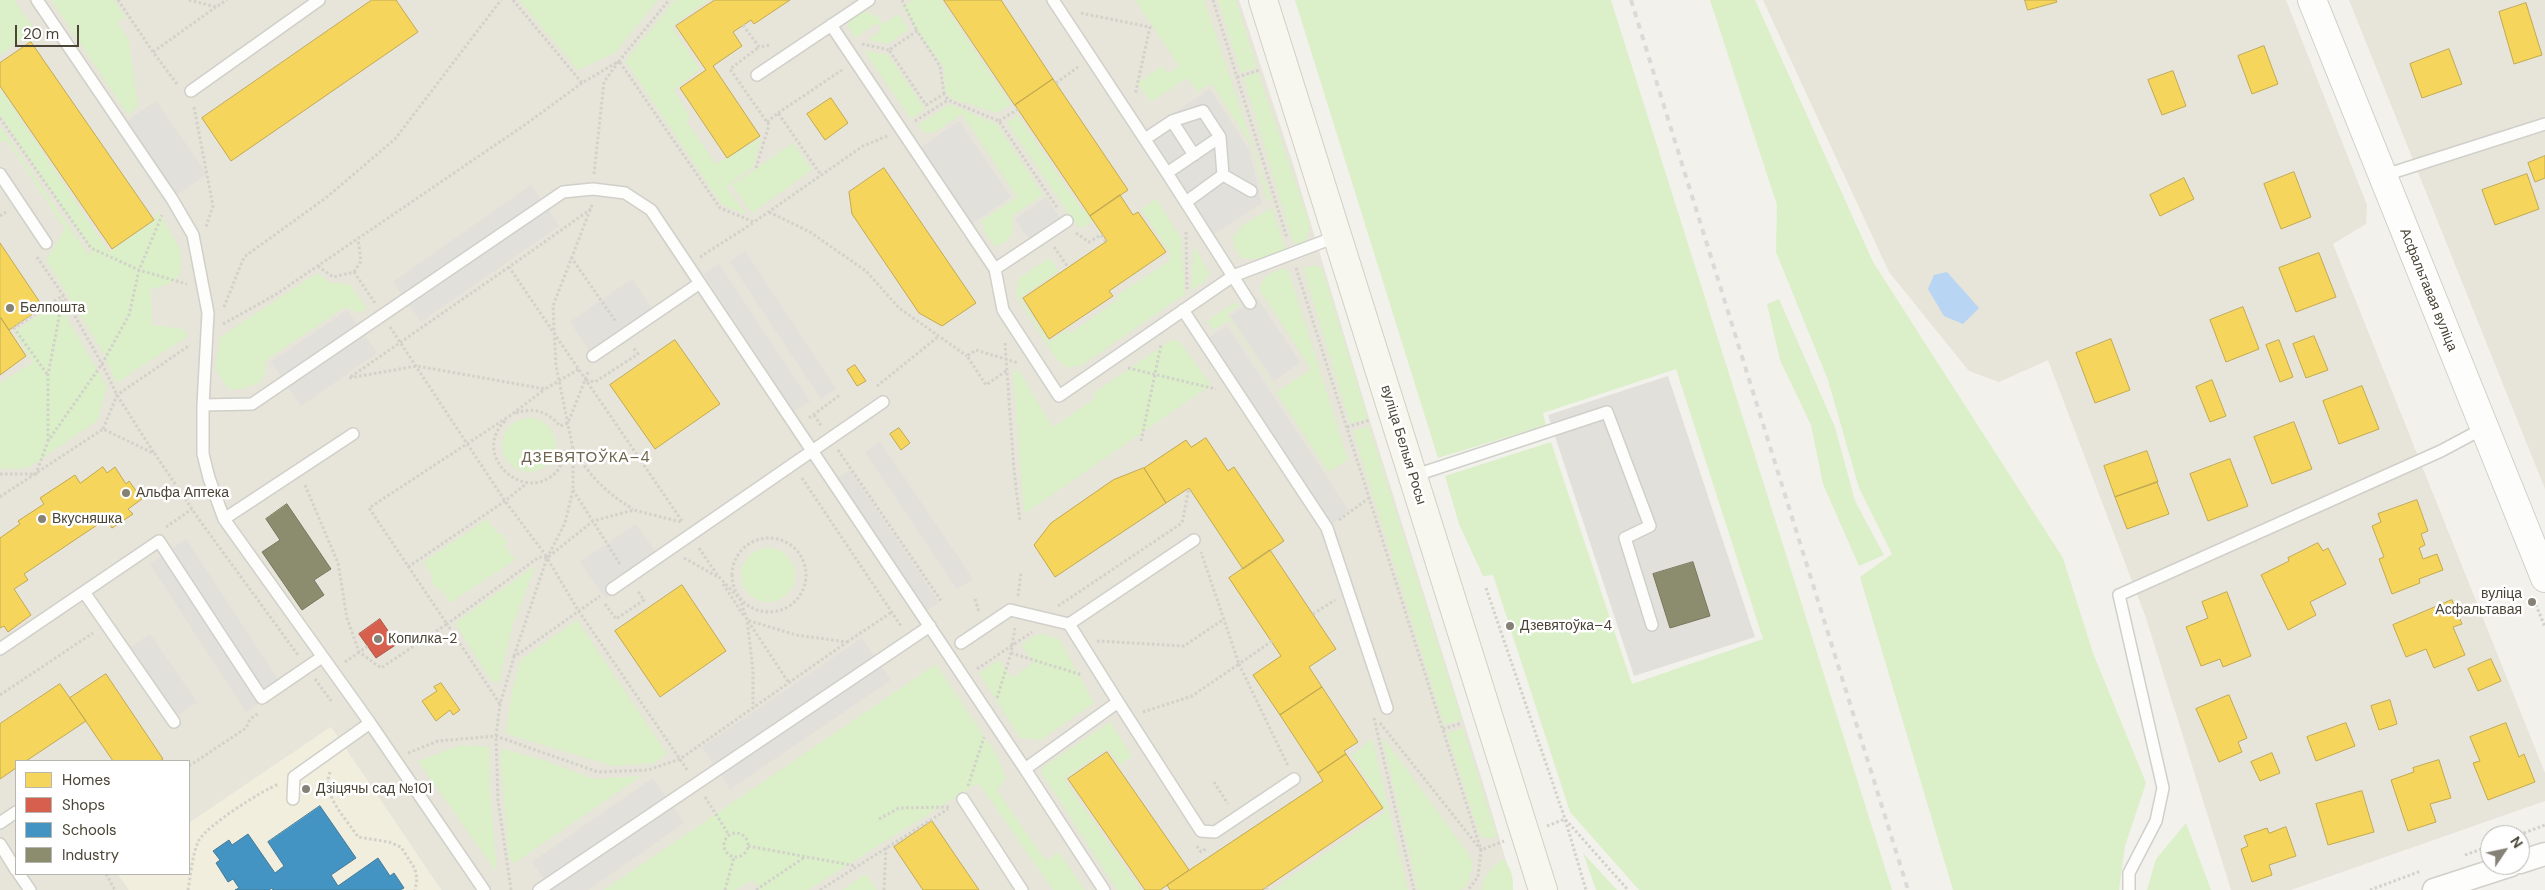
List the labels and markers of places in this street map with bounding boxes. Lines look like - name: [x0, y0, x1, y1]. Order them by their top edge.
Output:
- place label: Белпошта: [20, 300, 85, 316]
- marker: Белпошта: [4, 302, 16, 314]
- place label: Альфа Аптека: [136, 485, 229, 501]
- marker: Альфа Аптека: [120, 487, 132, 499]
- place label: Вкусняшка: [52, 511, 122, 527]
- marker: Вкусняшка: [36, 513, 48, 525]
- place label: вуліца Асфальтавая: [2435, 586, 2522, 618]
- marker: вуліца Асфальтавая: [2526, 596, 2538, 608]
- place label: Дзевятоўка–4: [1520, 618, 1612, 634]
- marker: Дзевятоўка–4: [1504, 620, 1516, 632]
- place label: Копилка-2: [388, 631, 457, 647]
- marker: Копилка-2: [372, 633, 384, 645]
- place label: Дзіцячы сад №101: [316, 781, 432, 797]
- marker: Дзіцячы сад №101: [300, 783, 312, 795]

